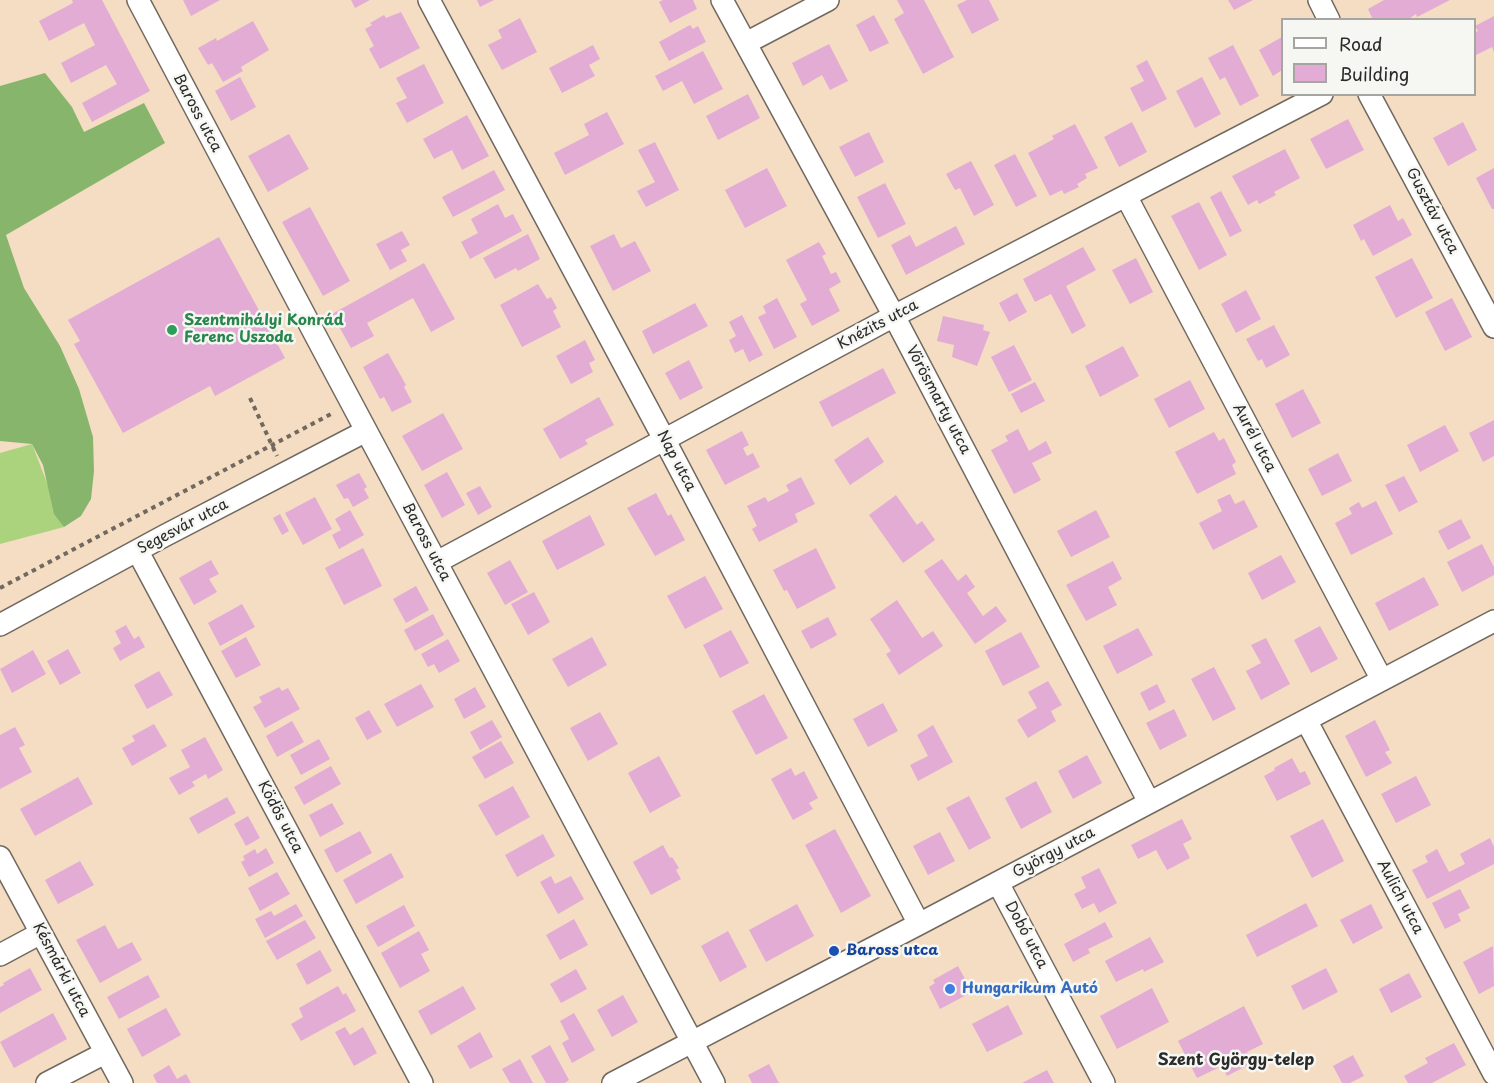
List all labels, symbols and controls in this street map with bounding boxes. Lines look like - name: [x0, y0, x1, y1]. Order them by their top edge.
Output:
- legend: [1281, 18, 1476, 96]
- text: Road: [1339, 30, 1383, 57]
- text: Building: [1339, 60, 1409, 87]
- street label: Baross utca: [169, 71, 225, 155]
- street label: Gusztáv utca: [1402, 165, 1462, 257]
- street label: Knézits utca: [835, 296, 921, 354]
- place label: Szentmihályi Konrád Ferenc Uszoda: [184, 312, 344, 347]
- marker: Szentmihályi Konrád Ferenc Uszoda: [165, 323, 179, 337]
- street label: Vörösmarty utca: [902, 343, 974, 457]
- street label: Aurél utca: [1229, 401, 1279, 475]
- street label: Nap utca: [652, 427, 700, 495]
- street label: Segesvár utca: [135, 496, 231, 558]
- street label: Baross utca: [398, 500, 454, 584]
- street label: Ködös utca: [253, 778, 307, 856]
- street label: György utca: [1010, 824, 1098, 882]
- street label: Aulich utca: [1373, 857, 1427, 937]
- street label: Dobó utca: [1001, 898, 1051, 972]
- street label: Késmárki utca: [29, 920, 93, 1020]
- place label: Baross utca: [846, 942, 938, 960]
- marker: Baross utca: [827, 944, 841, 958]
- place label: Hungarikum Autó: [962, 980, 1098, 998]
- marker: Hungarikum Autó: [943, 982, 957, 996]
- district label: Szent György-telep: [1158, 1051, 1314, 1071]

